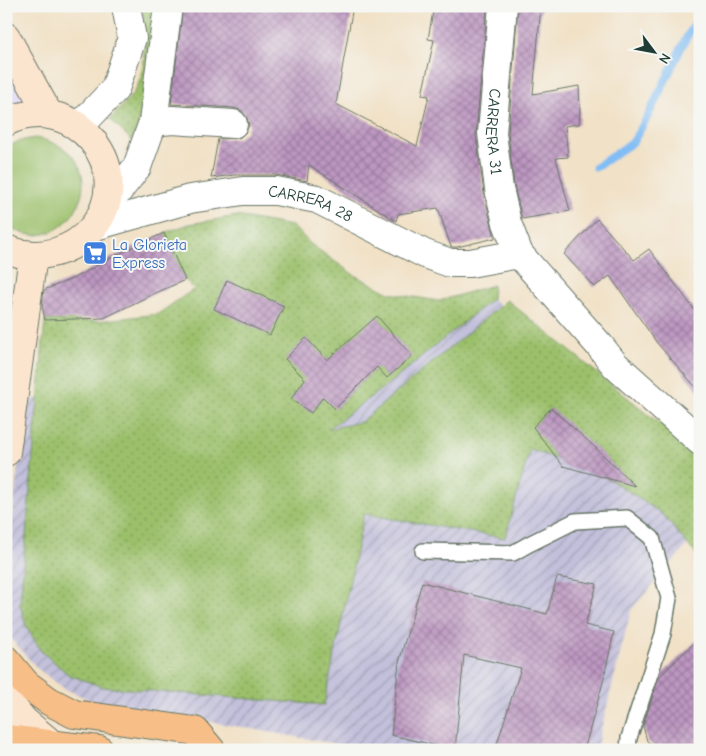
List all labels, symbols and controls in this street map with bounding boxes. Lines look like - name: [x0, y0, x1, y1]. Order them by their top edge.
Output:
- north arrow: [628, 28, 678, 78]
- text: N: [655, 50, 674, 67]
- street label: CARRERA 31: [482, 88, 505, 176]
- street label: CARRERA 28: [268, 183, 356, 226]
- place label: La Glorieta Express: [112, 236, 187, 272]
- supermarket icon: La Glorieta Express: [82, 240, 108, 266]

